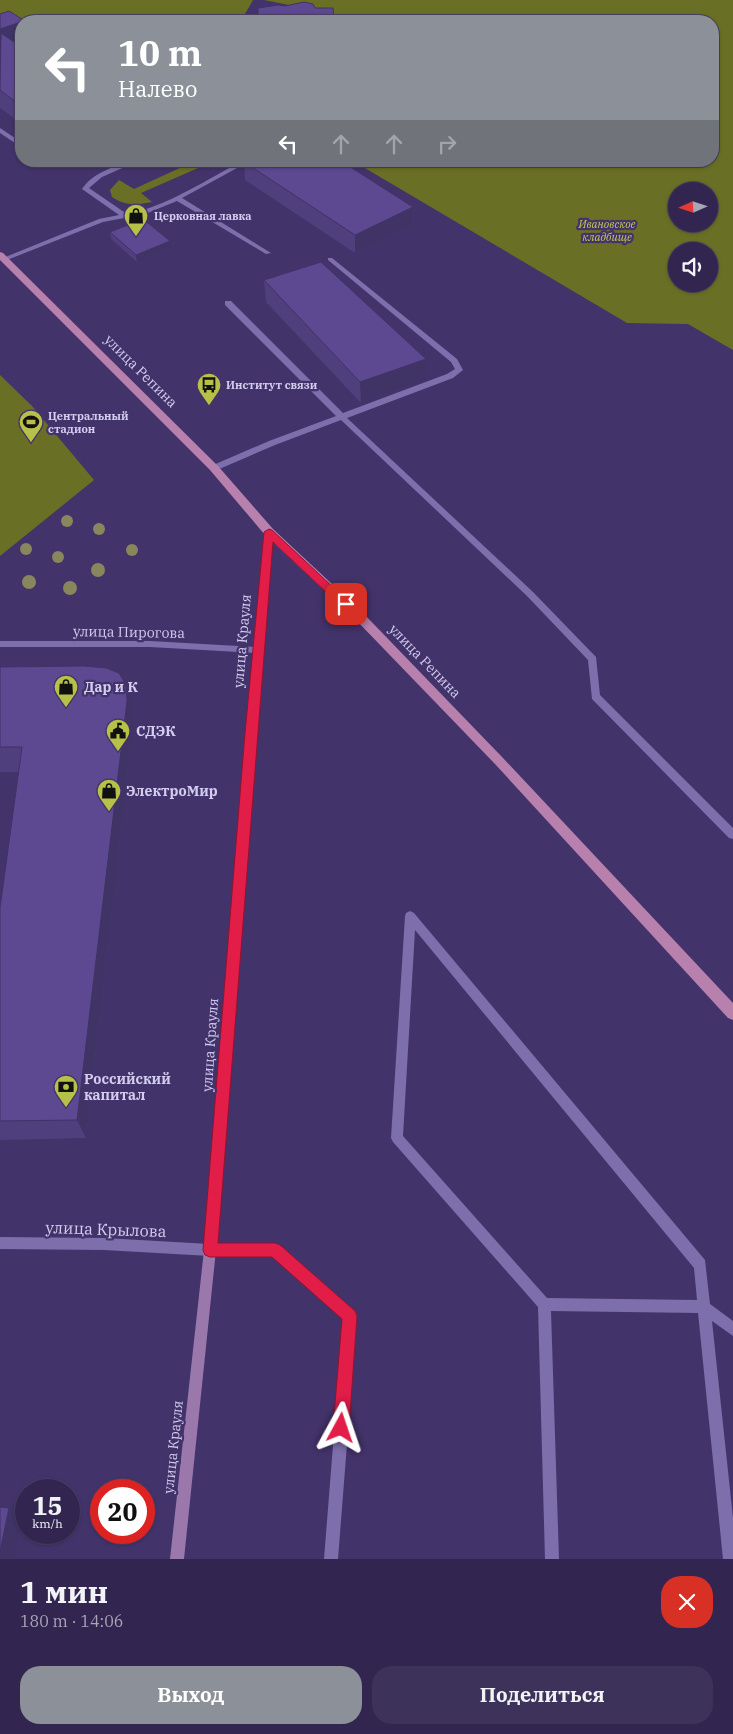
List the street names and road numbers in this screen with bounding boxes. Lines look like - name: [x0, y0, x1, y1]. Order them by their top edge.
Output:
- street label: улица Репина: [101, 331, 182, 412]
- street label: улица Крауля: [229, 593, 255, 689]
- street label: улица Репина: [385, 620, 465, 702]
- street label: улица Пирогова: [73, 622, 185, 642]
- street label: улица Крауля: [198, 998, 222, 1092]
- street label: улица Крылова: [45, 1217, 167, 1241]
- street label: улица Крауля: [159, 1399, 187, 1495]

